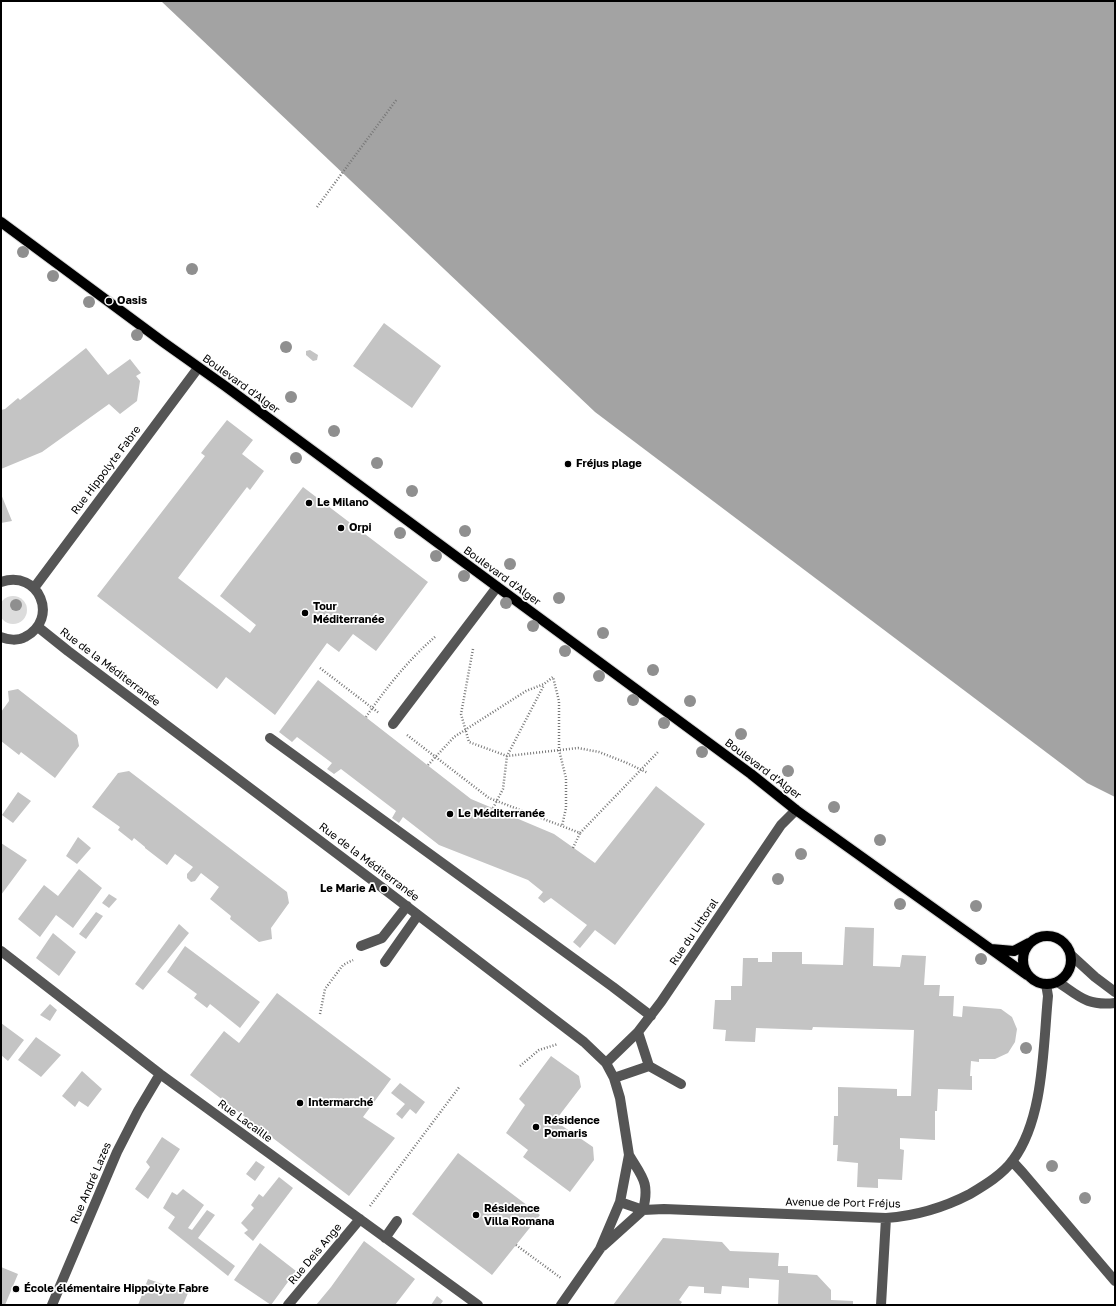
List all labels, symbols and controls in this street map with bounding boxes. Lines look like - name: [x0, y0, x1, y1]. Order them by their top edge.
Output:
- place label: Oasis: [117, 294, 147, 308]
- marker: Oasis: [104, 296, 114, 306]
- street label: Boulevard d'Alger: [200, 352, 282, 416]
- street label: Rue Hippolyte Fabre: [68, 423, 144, 517]
- place label: Fréjus plage: [576, 457, 642, 471]
- marker: Fréjus plage: [563, 459, 573, 469]
- place label: Le Milano: [317, 496, 369, 510]
- marker: Le Milano: [304, 498, 314, 508]
- place label: Orpi: [349, 521, 372, 535]
- marker: Orpi: [336, 523, 346, 533]
- street label: Boulevard d'Alger: [461, 544, 543, 608]
- place label: Tour Méditerranée: [313, 600, 384, 626]
- marker: Tour Méditerranée: [300, 608, 310, 618]
- street label: Rue de la Méditerranée: [57, 625, 163, 709]
- street label: Boulevard d'Alger: [722, 736, 804, 802]
- place label: Le Méditerranée: [458, 807, 545, 821]
- marker: Le Méditerranée: [445, 809, 455, 819]
- street label: Rue de la Méditerranée: [316, 820, 422, 904]
- place label: Le Marie A: [320, 882, 376, 896]
- marker: Le Marie A: [379, 884, 389, 894]
- street label: Rue du Littoral: [667, 896, 721, 968]
- place label: Intermarché: [308, 1096, 373, 1110]
- street label: Rue Lacaille: [215, 1097, 275, 1145]
- marker: Intermarché: [295, 1098, 305, 1108]
- place label: Résidence Pomaris: [544, 1114, 600, 1140]
- marker: Résidence Pomaris: [531, 1122, 541, 1132]
- street label: Rue André Lazes: [68, 1140, 114, 1226]
- street label: Avenue de Port Fréjus: [785, 1195, 901, 1211]
- place label: Résidence Villa Romana: [484, 1202, 554, 1228]
- marker: Résidence Villa Romana: [471, 1210, 481, 1220]
- street label: Rue Deis Ange: [286, 1221, 344, 1287]
- place label: École élémentaire Hippolyte Fabre: [24, 1282, 209, 1296]
- marker: École élémentaire Hippolyte Fabre: [11, 1284, 21, 1294]

